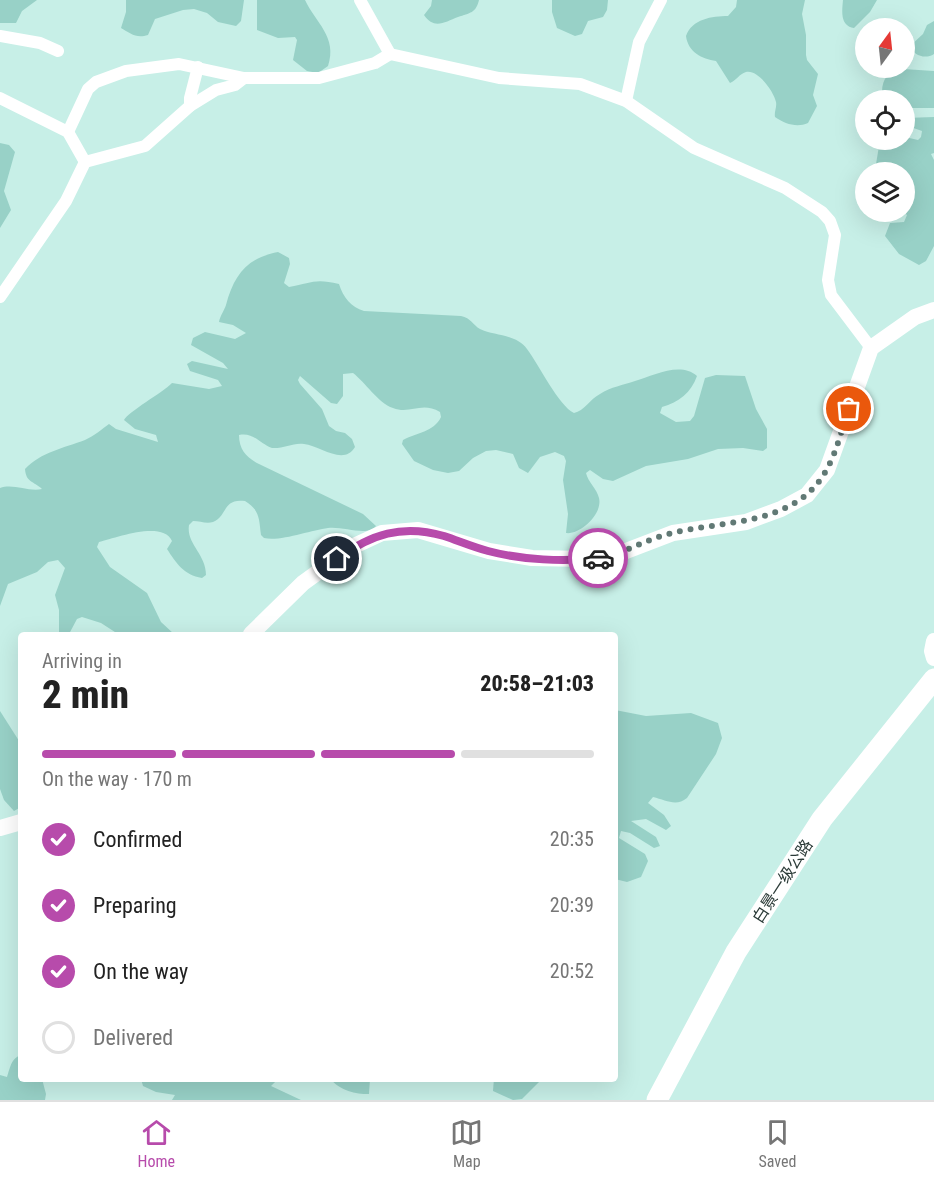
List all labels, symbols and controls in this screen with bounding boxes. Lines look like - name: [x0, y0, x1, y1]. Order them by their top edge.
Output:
- north arrow: [855, 18, 915, 78]
- map controls: [855, 18, 915, 222]
- button: locate: [855, 90, 915, 150]
- button: layers: [855, 162, 915, 222]
- pin: [823, 383, 874, 434]
- icon: bag: [832, 392, 865, 425]
- courier: [568, 528, 628, 588]
- pin: [311, 533, 362, 584]
- icon: home: [320, 542, 353, 575]
- icon: car: [582, 542, 615, 575]
- text: Arriving in: [42, 649, 122, 673]
- text: 20:58–21:03: [480, 671, 594, 696]
- text: 2 min: [42, 672, 129, 718]
- text: On the way · 170 m: [42, 767, 192, 791]
- icon: check: [42, 823, 75, 856]
- text: Confirmed: [93, 827, 182, 852]
- text: 20:35: [550, 827, 594, 851]
- street label: 白景一级公路: [748, 836, 817, 927]
- icon: check: [42, 889, 75, 922]
- text: Preparing: [93, 893, 177, 918]
- text: 20:39: [550, 893, 594, 917]
- icon: check: [42, 955, 75, 988]
- text: On the way: [93, 959, 188, 984]
- text: 20:52: [550, 959, 594, 983]
- text: Delivered: [93, 1025, 173, 1050]
- tab: Home: [138, 1116, 175, 1171]
- tab: Map: [450, 1116, 483, 1171]
- tab: Saved: [758, 1116, 796, 1171]

